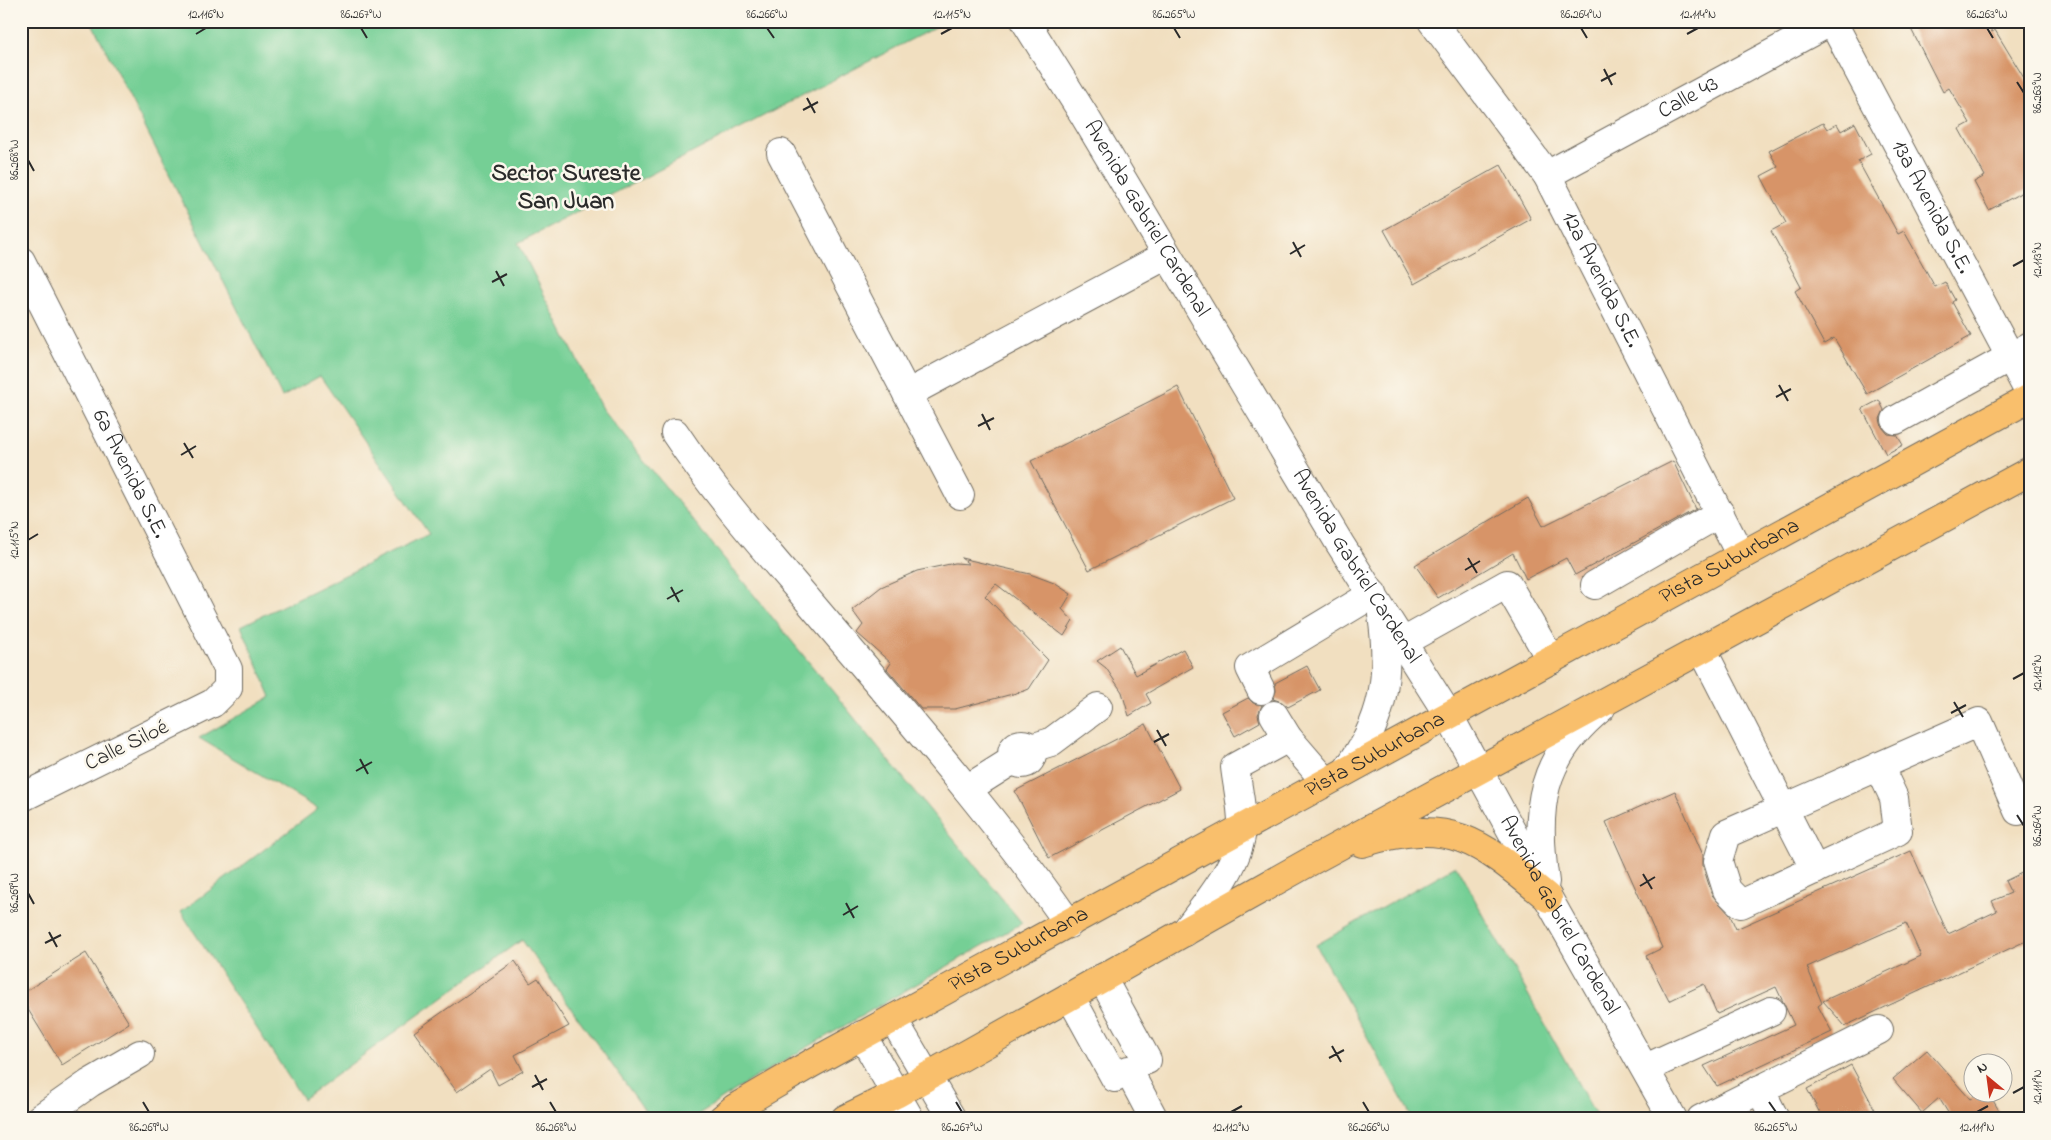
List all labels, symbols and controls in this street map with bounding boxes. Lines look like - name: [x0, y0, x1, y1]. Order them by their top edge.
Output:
- text: 12.116°N: [188, 6, 224, 24]
- text: 86.267°W: [341, 6, 381, 24]
- text: 86.266°W: [746, 6, 788, 24]
- text: 12.115°N: [933, 6, 971, 24]
- text: 86.265°W: [1153, 6, 1195, 24]
- text: 86.264°W: [1561, 6, 1601, 24]
- text: 12.114°N: [1680, 6, 1716, 24]
- text: 86.263°W: [1967, 6, 2007, 24]
- street label: Calle 43: [1652, 69, 1725, 128]
- text: 86.263°W: [2029, 73, 2047, 113]
- street label: Avenida Gabriel Cardenal: [1075, 115, 1217, 323]
- street label: 13a Avenida S.E.: [1882, 135, 1980, 280]
- text: 86.268°W: [6, 140, 24, 180]
- district label: Sector Sureste San Juan: [491, 157, 642, 220]
- street label: 12a Avenida S.E.: [1552, 206, 1649, 354]
- text: 12.113°N: [2029, 242, 2047, 278]
- street label: 6a Avenida S.E.: [83, 404, 175, 544]
- street label: Avenida Gabriel Cardenal: [1283, 463, 1428, 670]
- street label: Pista Suburbana: [1654, 511, 1806, 613]
- text: 12.115°N: [6, 521, 24, 559]
- text: 12.112°N: [2029, 654, 2047, 692]
- street label: Pista Suburbana: [1299, 704, 1451, 807]
- street label: Calle Siloé: [80, 712, 174, 780]
- text: 86.264°W: [2029, 806, 2047, 846]
- street label: Avenida Gabriel Cardenal: [1490, 810, 1627, 1021]
- text: 86.269°W: [6, 873, 24, 913]
- street label: Pista Suburbana: [943, 899, 1095, 1001]
- north arrow: [1964, 1052, 2014, 1102]
- text: N: [1973, 1056, 1992, 1079]
- text: 12.111°N: [2029, 1070, 2047, 1105]
- text: 86.269°W: [129, 1119, 169, 1137]
- text: 86.268°W: [536, 1119, 576, 1137]
- text: 86.267°W: [942, 1119, 982, 1137]
- text: 12.112°N: [1212, 1119, 1250, 1137]
- text: 86.266°W: [1348, 1119, 1390, 1137]
- text: 86.265°W: [1755, 1119, 1797, 1137]
- text: 12.111°N: [1960, 1119, 1995, 1137]

